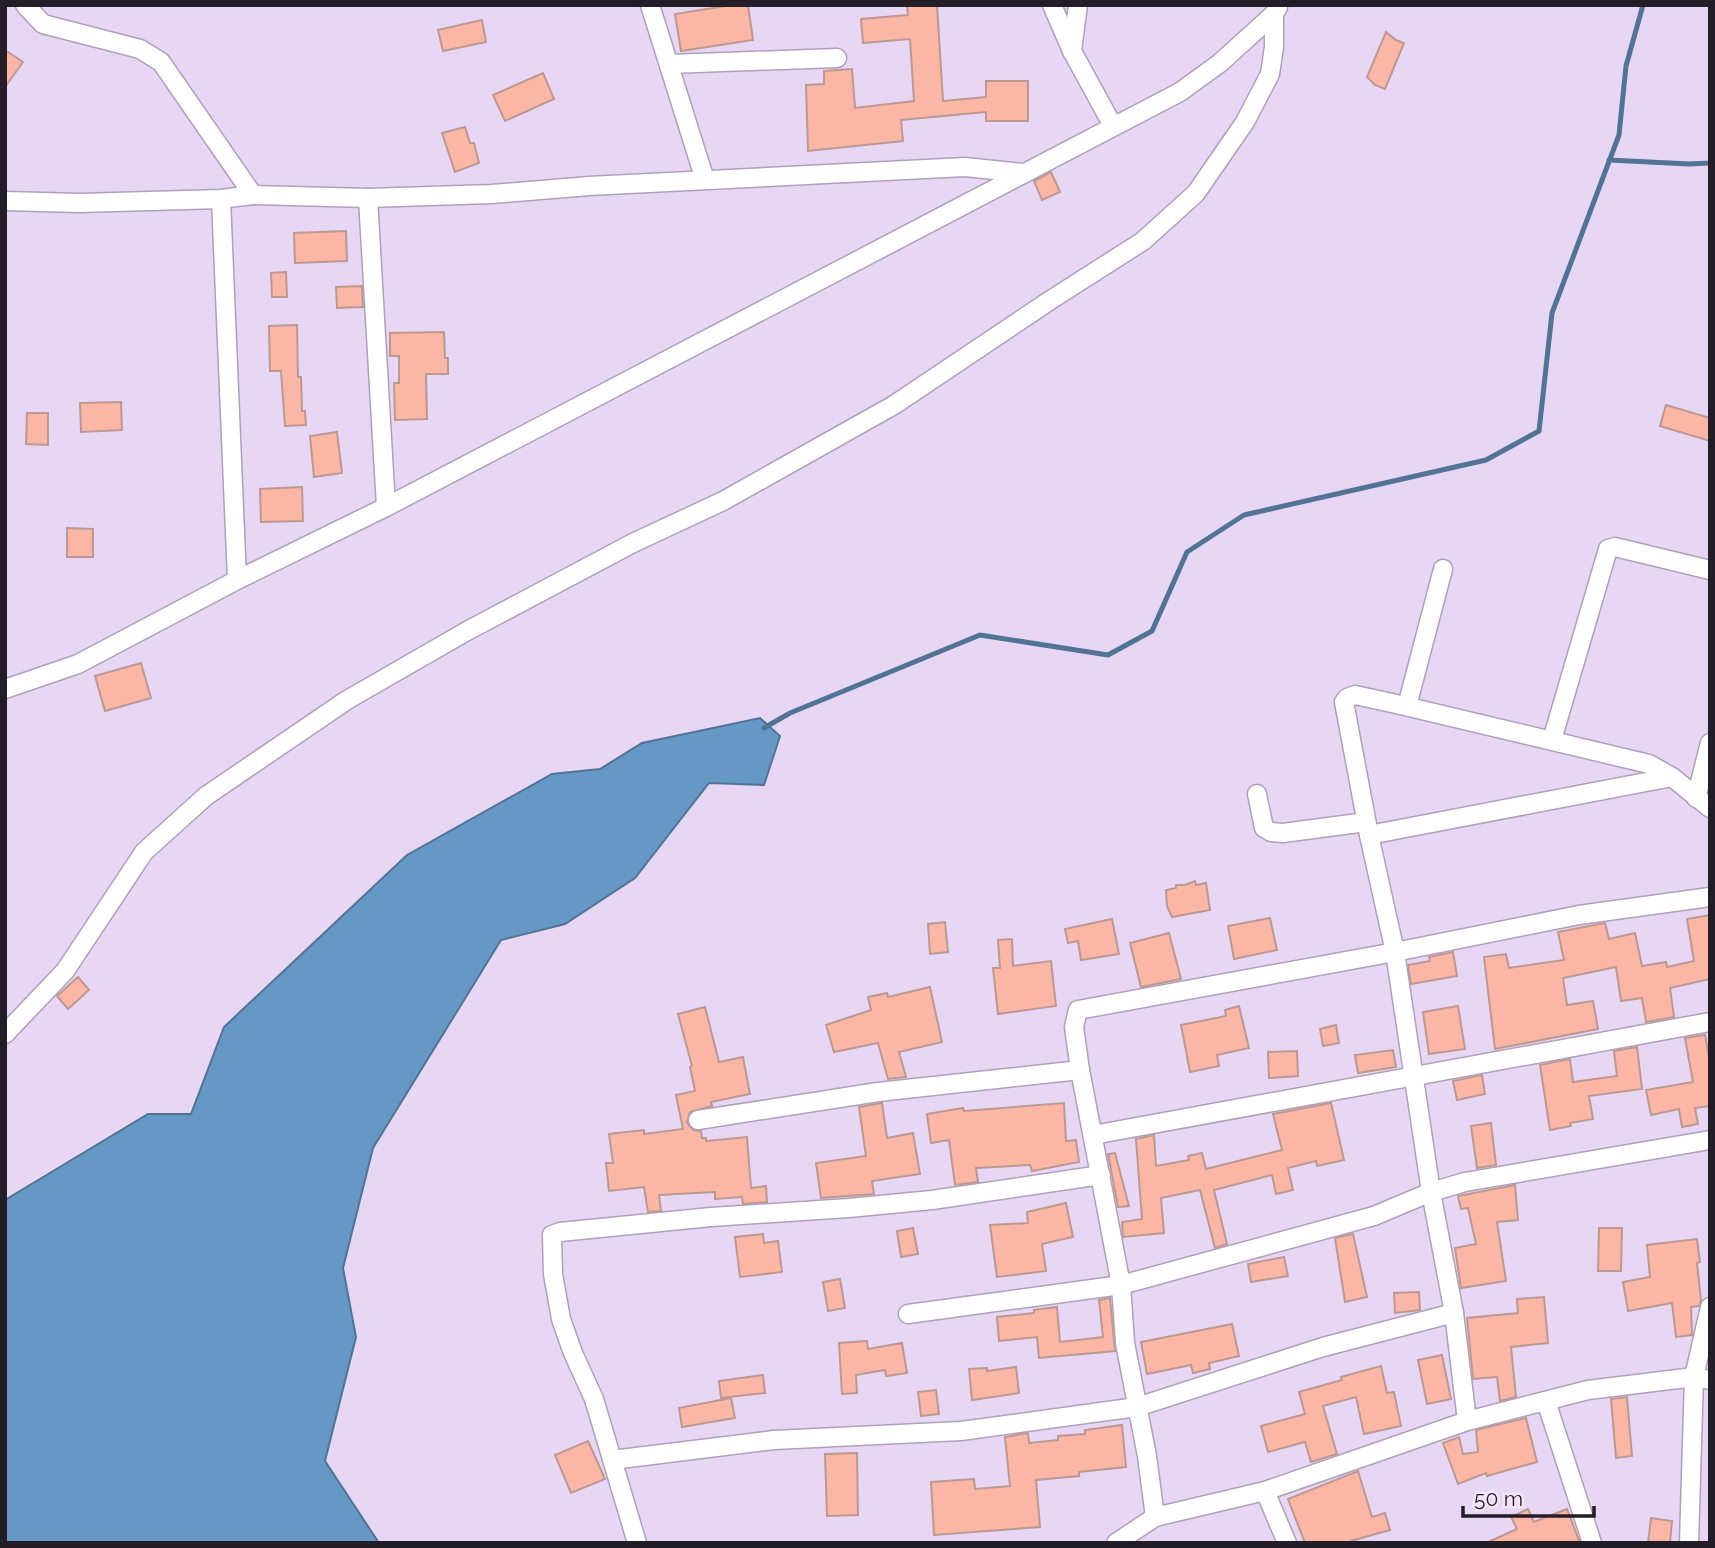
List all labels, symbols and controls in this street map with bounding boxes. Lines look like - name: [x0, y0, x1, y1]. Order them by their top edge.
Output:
- scale bar: [1463, 1474, 1594, 1518]
- text: 50 m: [1474, 1486, 1523, 1511]

